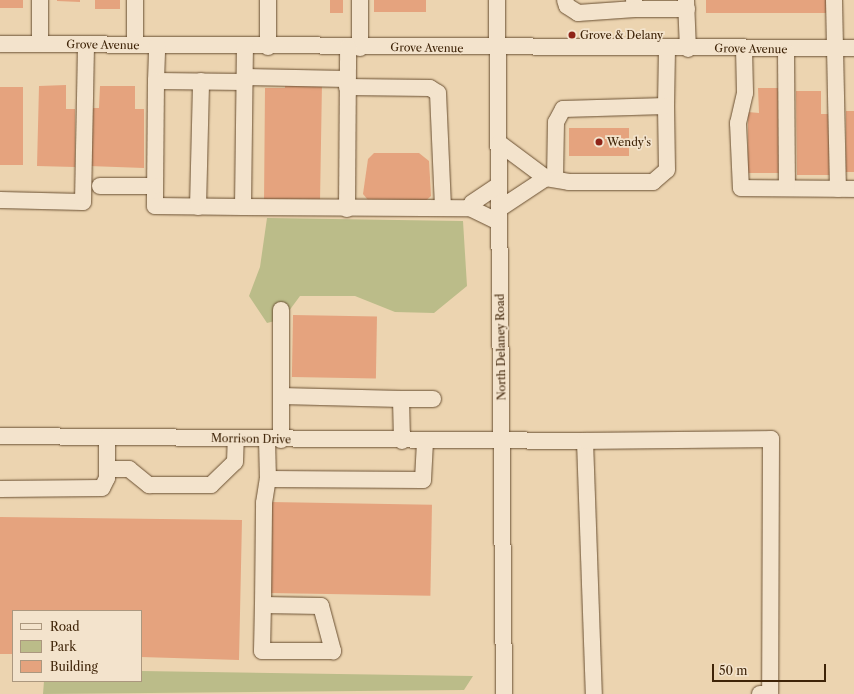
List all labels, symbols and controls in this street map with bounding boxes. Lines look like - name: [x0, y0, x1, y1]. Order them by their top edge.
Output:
- place label: Grove & Delany: [580, 28, 663, 42]
- marker: Grove & Delany: [567, 30, 577, 40]
- street label: Grove Avenue: [66, 38, 140, 52]
- street label: Grove Avenue: [390, 41, 464, 55]
- street label: Grove Avenue: [714, 42, 788, 56]
- place label: Wendy's: [607, 135, 651, 149]
- marker: Wendy's: [594, 137, 604, 147]
- street label: North Delaney Road: [493, 293, 509, 401]
- street label: Morrison Drive: [211, 432, 291, 446]
- legend: [12, 610, 142, 682]
- text: Road: [50, 619, 80, 634]
- text: Park: [50, 639, 76, 654]
- scale bar: [714, 656, 828, 682]
- text: Building: [50, 659, 98, 674]
- text: 50 m: [719, 663, 748, 678]

